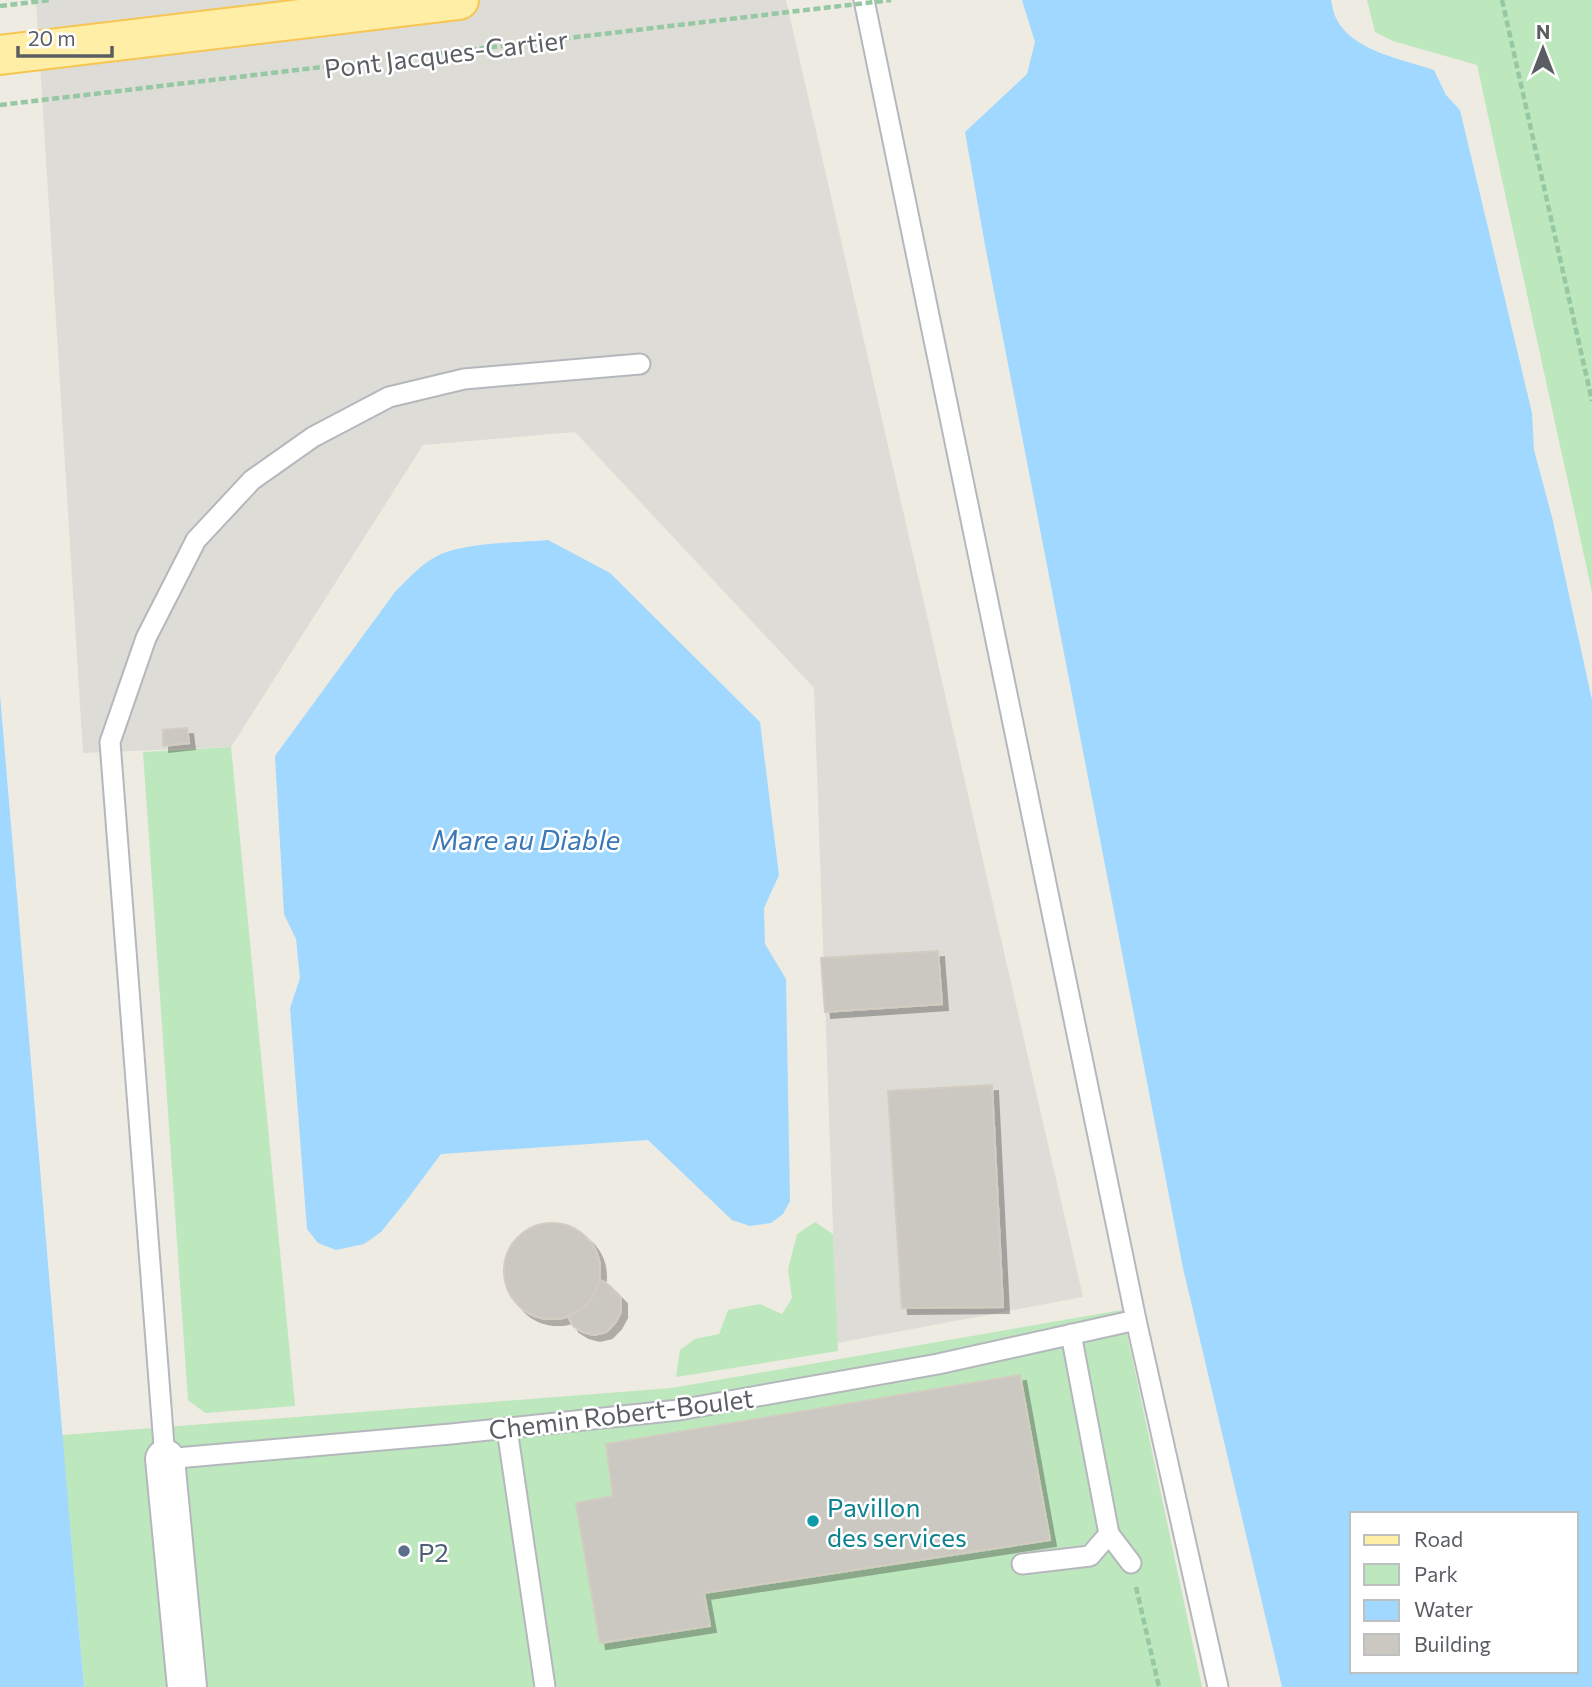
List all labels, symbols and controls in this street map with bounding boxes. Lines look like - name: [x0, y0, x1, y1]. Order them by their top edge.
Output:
- scale bar: [18, 14, 112, 58]
- north arrow: [1508, 14, 1578, 84]
- text: N: [1536, 20, 1550, 43]
- street label: Pont Jacques-Cartier: [322, 23, 570, 83]
- text: 20 m: [28, 25, 76, 50]
- water label: Mare au Diable: [432, 822, 621, 856]
- street label: Chemin Robert-Boulet: [487, 1381, 755, 1445]
- place label: Pavillon des services: [827, 1491, 967, 1552]
- legend: [1350, 1512, 1578, 1673]
- marker: Pavillon des services: [805, 1513, 821, 1529]
- text: Road: [1414, 1526, 1463, 1551]
- place label: P2: [418, 1536, 449, 1567]
- marker: P2: [396, 1543, 412, 1559]
- text: Park: [1414, 1561, 1458, 1586]
- text: Water: [1414, 1596, 1473, 1621]
- text: Building: [1414, 1631, 1491, 1656]

